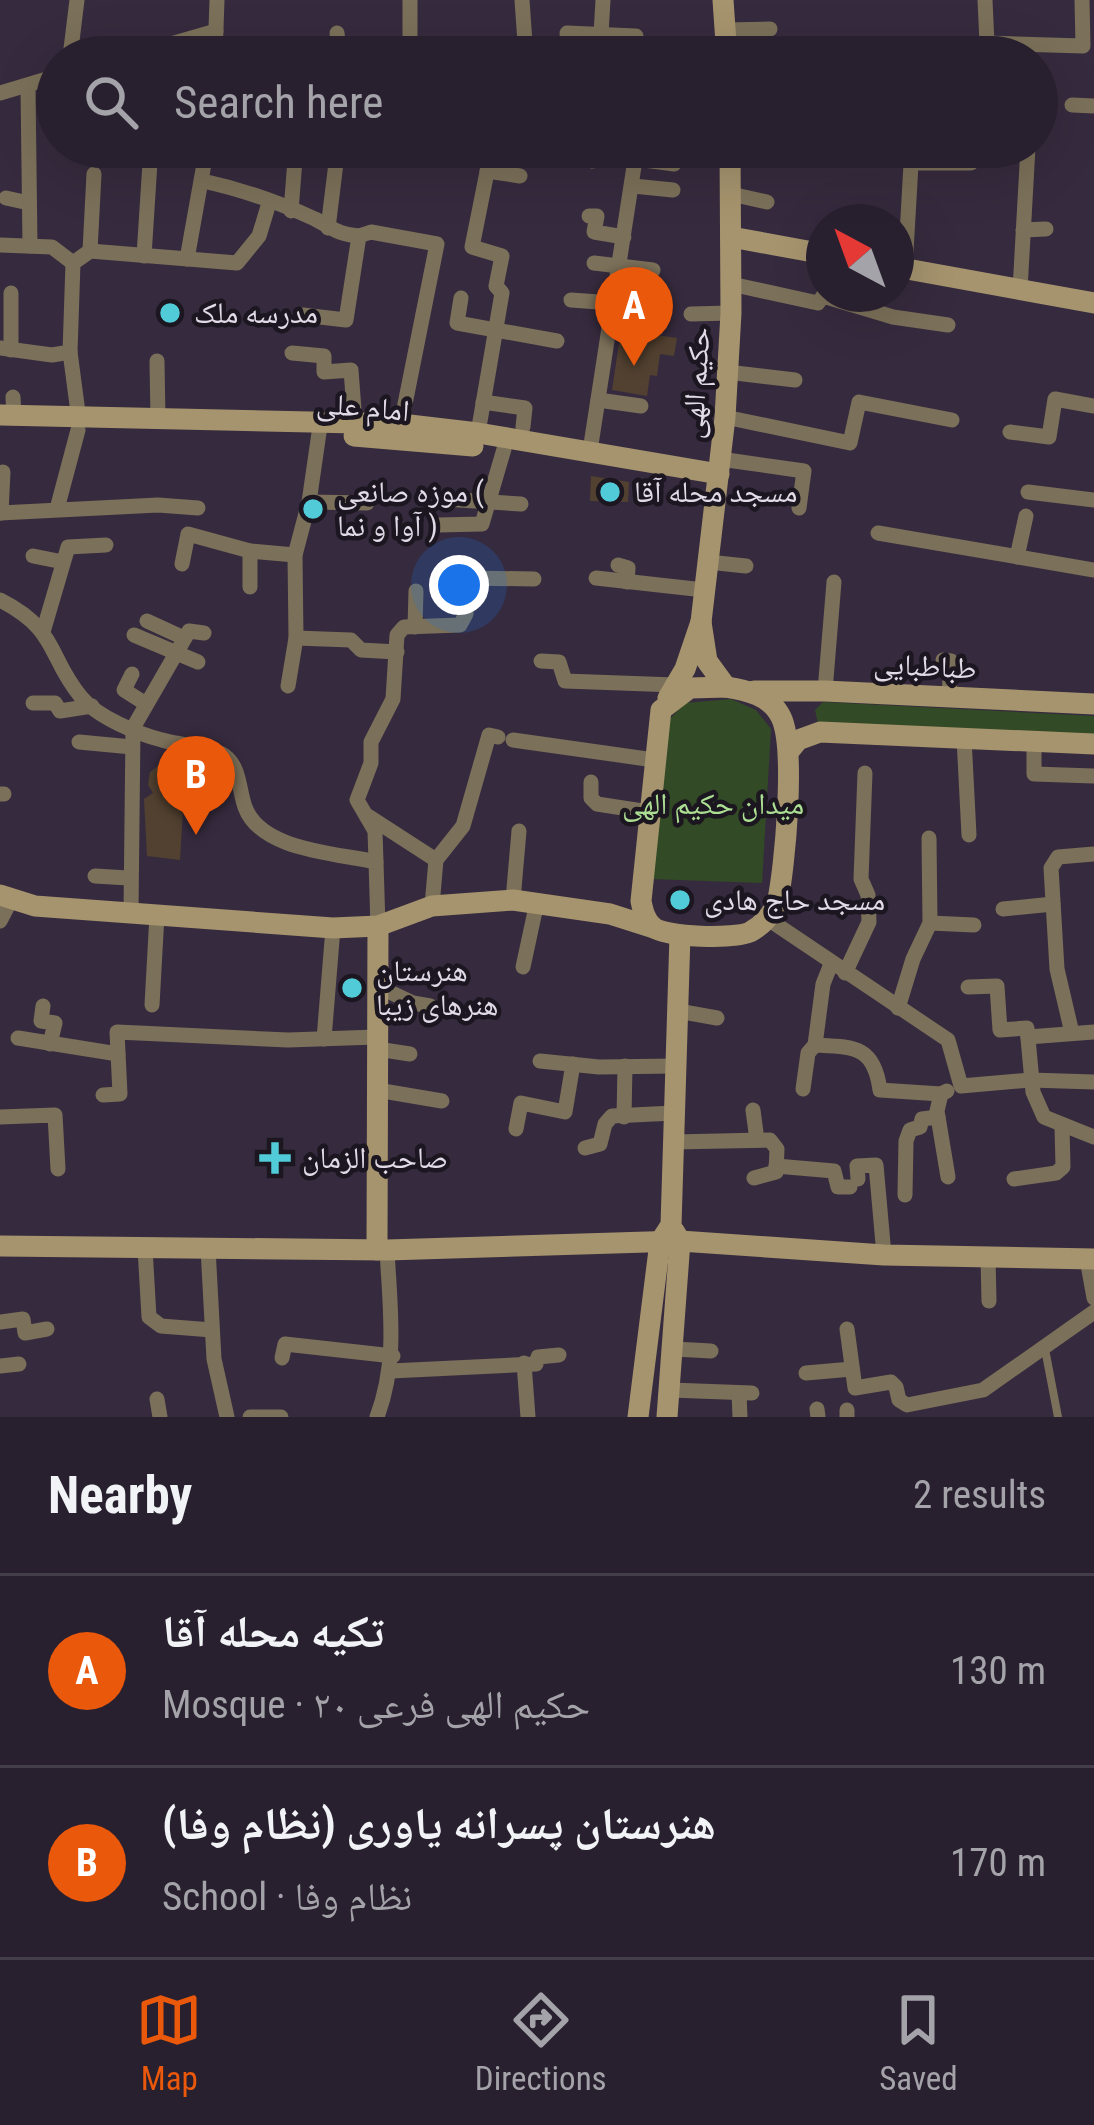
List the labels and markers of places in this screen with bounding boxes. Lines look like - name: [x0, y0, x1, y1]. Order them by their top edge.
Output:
- pin: A: [595, 267, 673, 366]
- place label: مدرسه ملک: [194, 295, 318, 330]
- marker: مدرسه ملک: [157, 300, 183, 326]
- place label: موزه صانعی ( آوا و نما ): [337, 474, 484, 543]
- place label: مسجد محله آقا: [634, 474, 797, 509]
- marker: مسجد محله آقا: [597, 479, 623, 505]
- marker: موزه صانعی ( آوا و نما ): [300, 496, 326, 522]
- pin: B: [157, 736, 235, 835]
- place label: مسجد حاج هادی: [704, 882, 885, 919]
- marker: مسجد حاج هادی: [667, 887, 693, 913]
- place label: هنرستان هنرهای زیبا: [376, 953, 499, 1023]
- marker: هنرستان هنرهای زیبا: [339, 975, 365, 1001]
- place label: صاحب الزمان: [302, 1140, 448, 1176]
- marker: صاحب الزمان: [259, 1142, 291, 1174]

